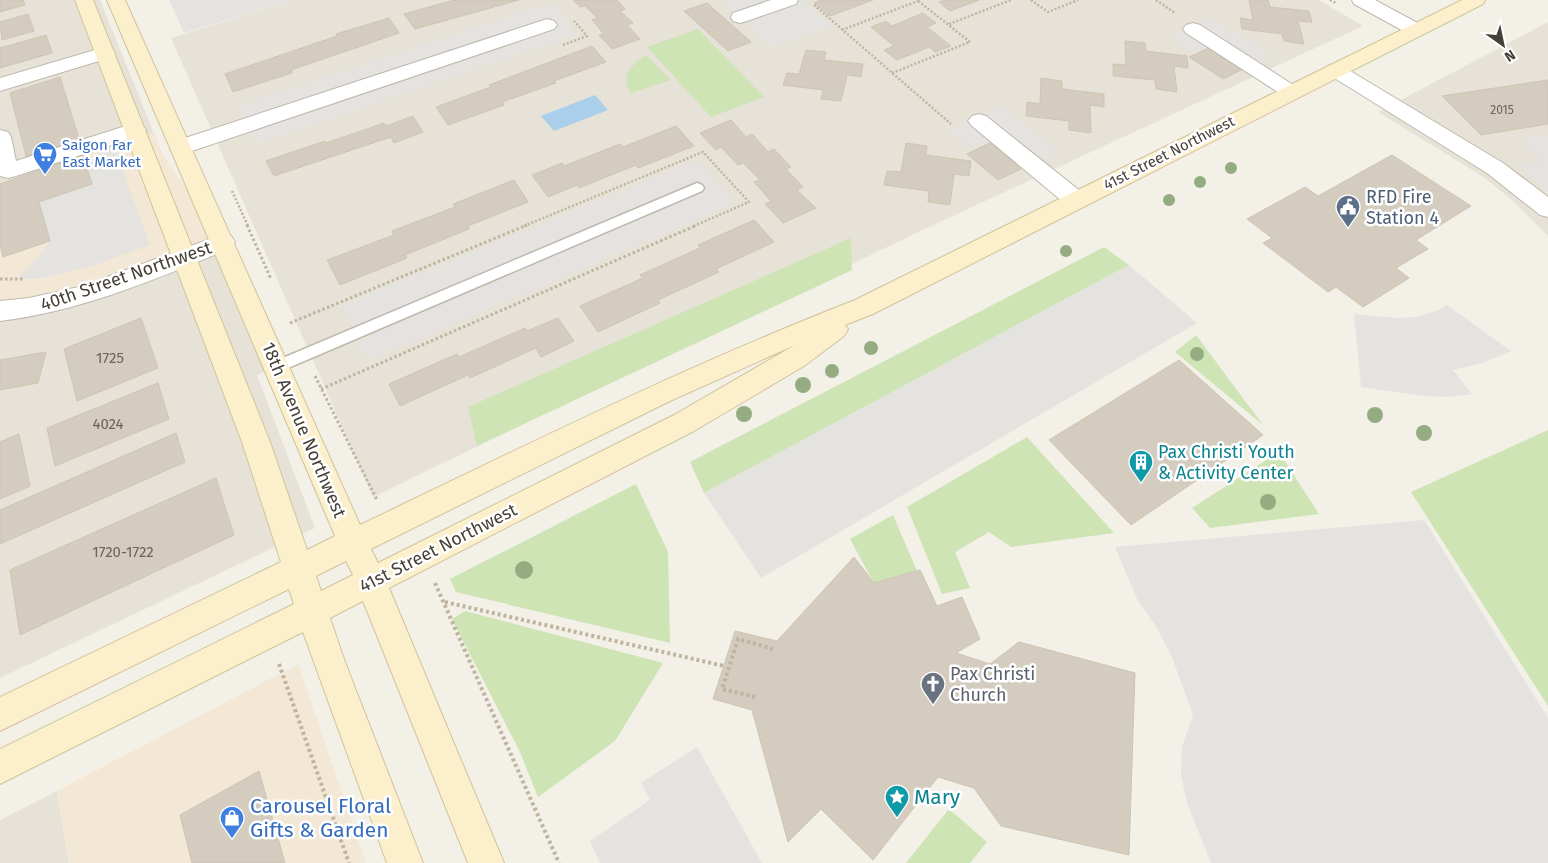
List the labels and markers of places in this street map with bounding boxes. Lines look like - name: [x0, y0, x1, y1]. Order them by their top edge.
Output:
- place label: Saigon Far East Market: [62, 136, 142, 171]
- supermarket icon: Saigon Far East Market: [32, 141, 58, 175]
- place label: RFD Fire Station 4: [1366, 186, 1439, 229]
- public building icon: RFD Fire Station 4: [1335, 194, 1361, 228]
- place label: Pax Christi Youth & Activity Center: [1158, 441, 1295, 484]
- building icon: Pax Christi Youth & Activity Center: [1128, 449, 1154, 483]
- place label: Pax Christi Church: [950, 663, 1035, 706]
- church icon: Pax Christi Church: [920, 671, 946, 705]
- place icon: Mary: [884, 784, 910, 818]
- place label: Mary: [914, 784, 961, 810]
- place label: Carousel Floral Gifts & Garden: [250, 793, 391, 843]
- shop icon: Carousel Floral Gifts & Garden: [219, 805, 245, 839]

